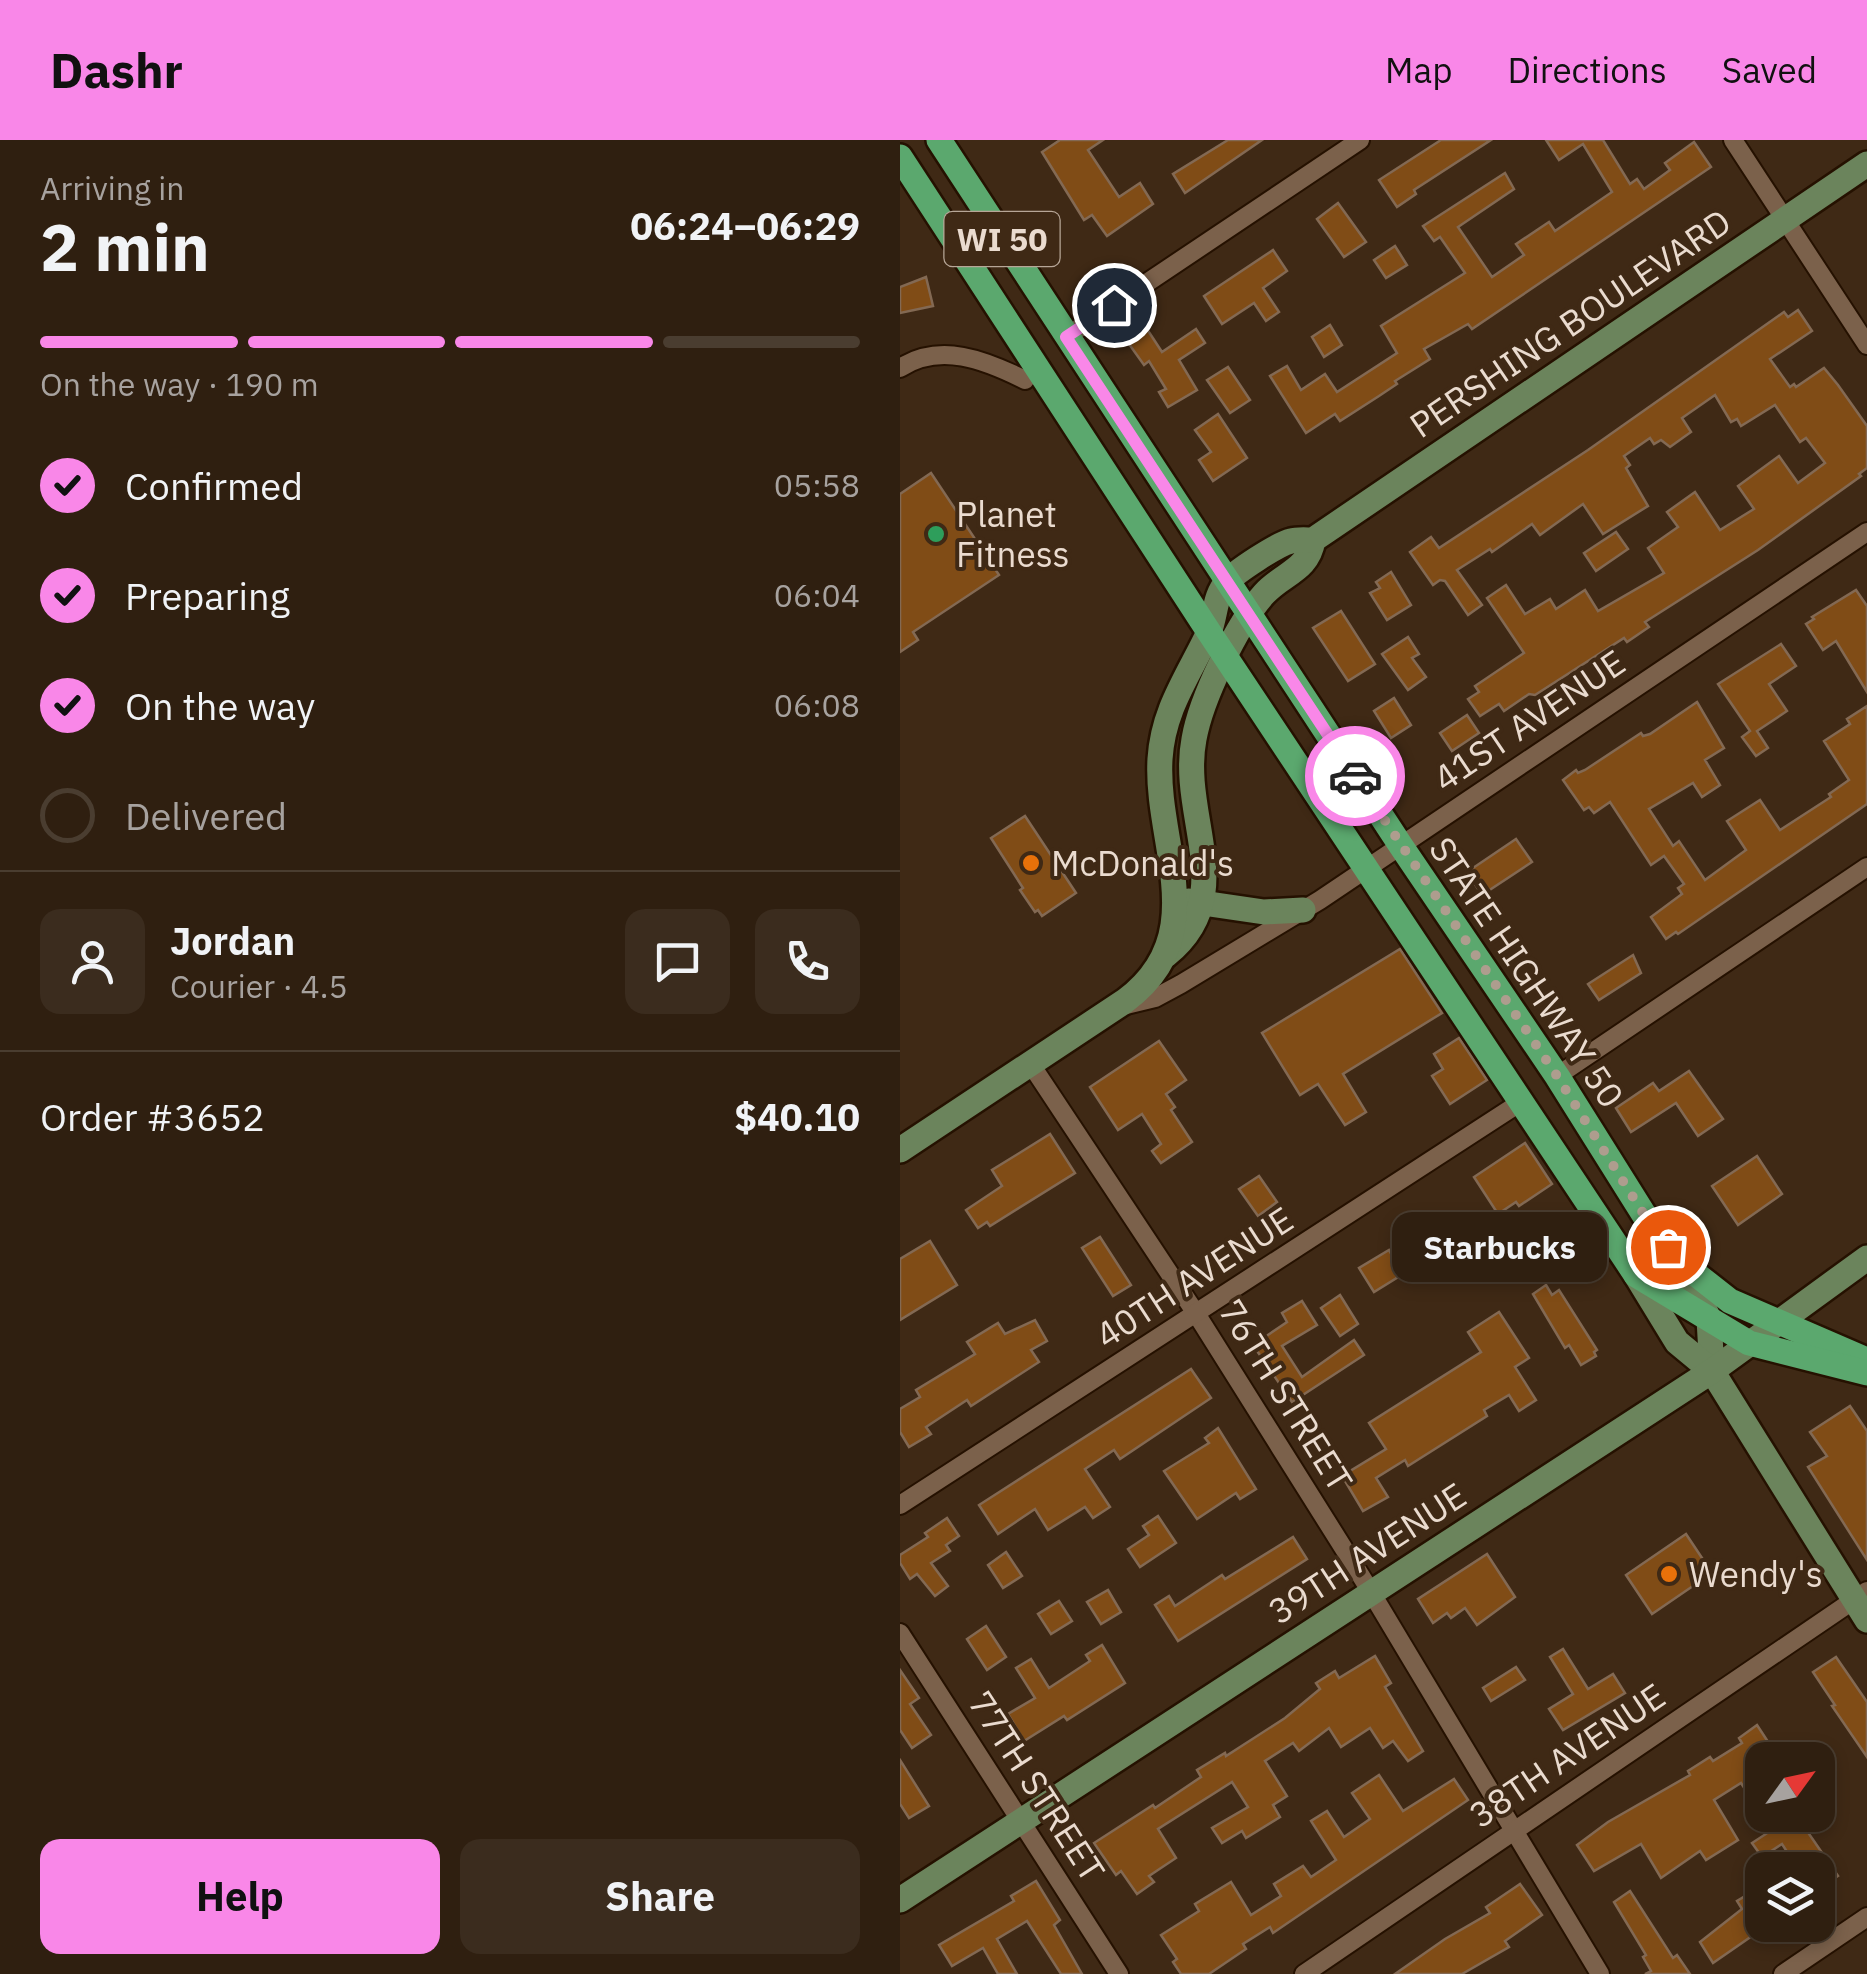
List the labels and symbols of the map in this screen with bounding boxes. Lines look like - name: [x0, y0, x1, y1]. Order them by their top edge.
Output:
- street label: PERSHING BOULEVARD: [1401, 198, 1739, 448]
- road number: WI 50: [944, 212, 1060, 266]
- pin: [1072, 263, 1157, 348]
- place label: Planet Fitness: [956, 491, 1070, 577]
- marker: Planet Fitness: [925, 523, 947, 545]
- street label: 41ST AVENUE: [1424, 639, 1634, 801]
- courier: [1305, 726, 1405, 826]
- street label: STATE HIGHWAY 50: [1419, 828, 1635, 1116]
- place label: McDonald's: [1051, 840, 1234, 886]
- marker: McDonald's: [1020, 852, 1042, 874]
- street label: 40TH AVENUE: [1086, 1196, 1302, 1358]
- pin: [1626, 1205, 1711, 1290]
- callout: Starbucks: [1393, 1212, 1608, 1282]
- street label: 76TH STREET: [1209, 1290, 1363, 1500]
- street label: 39TH AVENUE: [1259, 1472, 1475, 1634]
- place label: Wendy's: [1689, 1551, 1823, 1597]
- marker: Wendy's: [1658, 1563, 1680, 1585]
- street label: 38TH AVENUE: [1460, 1673, 1674, 1837]
- street label: 77TH STREET: [958, 1682, 1116, 1890]
- north arrow: [1745, 1742, 1835, 1832]

